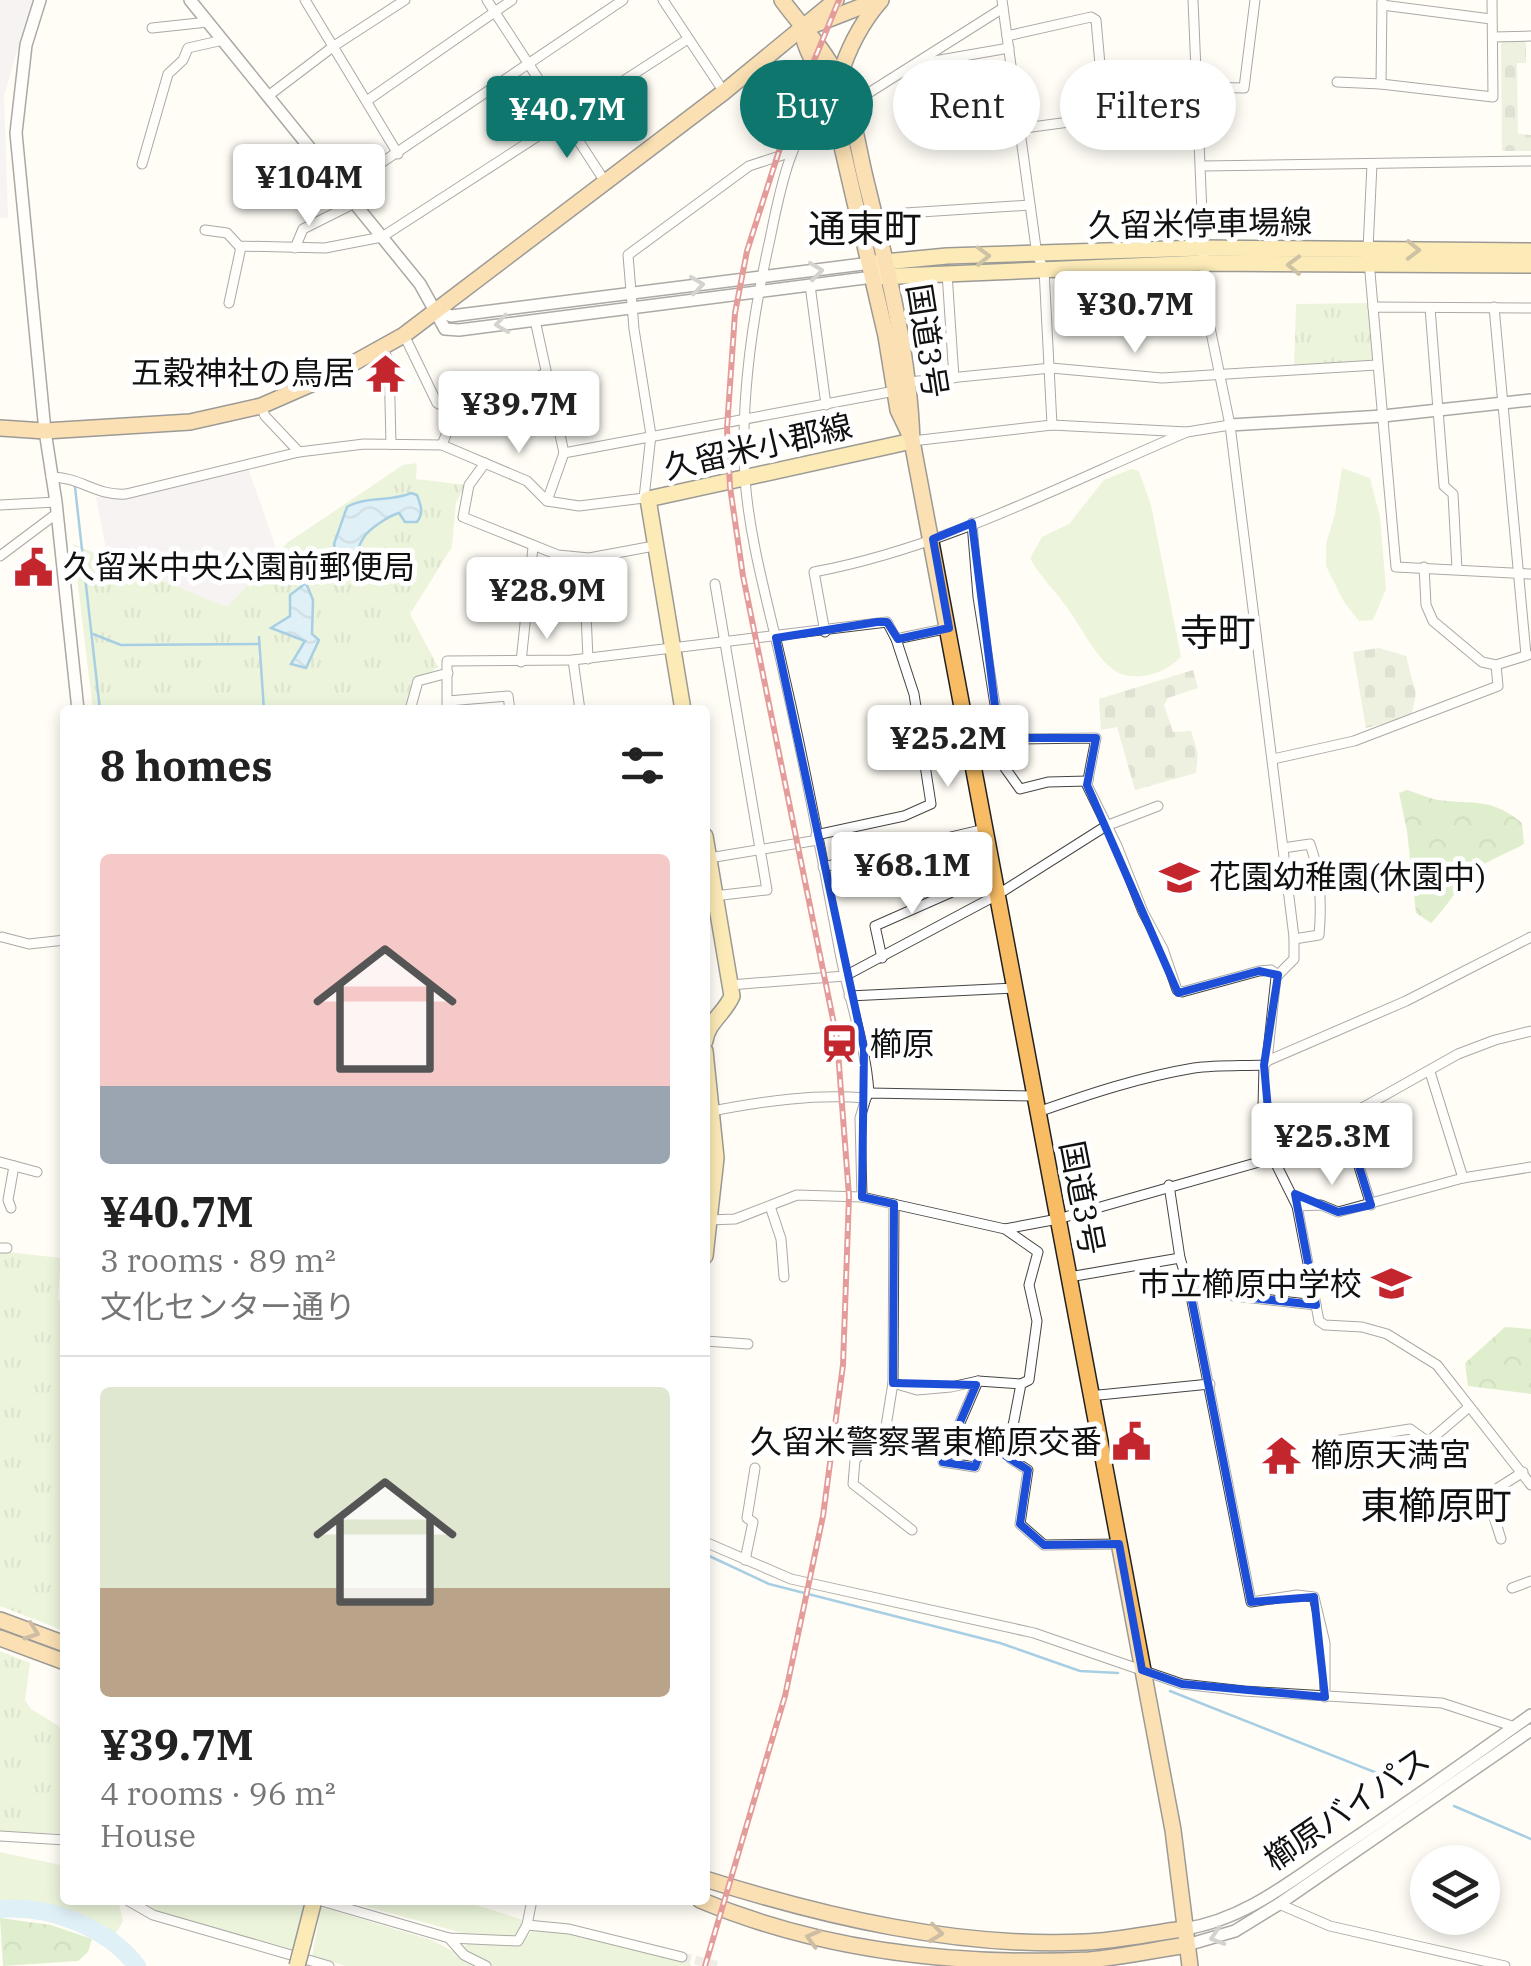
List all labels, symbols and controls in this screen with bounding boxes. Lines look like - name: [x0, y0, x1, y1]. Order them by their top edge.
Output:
- chip: Buy: [740, 60, 873, 150]
- chip: Rent: [893, 60, 1040, 150]
- chip: Filters: [1060, 60, 1236, 150]
- pin: ¥40.7M: [486, 76, 648, 161]
- text: ¥40.7M: [508, 87, 626, 129]
- pin: ¥104M: [239, 144, 379, 229]
- text: ¥104M: [255, 155, 363, 197]
- street label: 久留米停車場線: [1088, 200, 1312, 246]
- district label: 通東町: [808, 203, 922, 252]
- one-way arrow: [1405, 239, 1421, 260]
- one-way arrow: [975, 245, 991, 266]
- one-way arrow: [1285, 254, 1301, 275]
- one-way arrow: [808, 261, 824, 282]
- pin: ¥30.7M: [1054, 271, 1216, 356]
- one-way arrow: [689, 276, 706, 297]
- street label: 国道3号: [898, 281, 958, 401]
- text: ¥30.7M: [1076, 282, 1194, 324]
- one-way arrow: [494, 313, 511, 334]
- place label: 五穀神社の鳥居: [131, 351, 355, 393]
- temple icon: 五穀神社の鳥居: [364, 352, 406, 394]
- pin: ¥39.7M: [438, 371, 600, 456]
- text: ¥39.7M: [460, 382, 578, 424]
- street label: 久留米小郡線: [660, 404, 856, 488]
- place label: 久留米中央公園前郵便局: [63, 545, 415, 587]
- public building icon: 久留米中央公園前郵便局: [12, 546, 54, 588]
- pin: ¥28.9M: [466, 557, 628, 642]
- text: ¥28.9M: [488, 568, 606, 610]
- district label: 寺町: [1180, 607, 1256, 656]
- pin: ¥25.2M: [867, 705, 1029, 790]
- text: ¥25.2M: [889, 716, 1007, 758]
- text: 8 homes: [100, 738, 273, 793]
- icon: filters: [615, 738, 670, 793]
- pin: ¥68.1M: [831, 832, 993, 917]
- text: ¥68.1M: [853, 843, 971, 885]
- place label: 花園幼稚園(休園中): [1209, 855, 1486, 897]
- school or university icon: 花園幼稚園(休園中): [1158, 856, 1200, 898]
- icon: home: [295, 919, 475, 1099]
- place label: 櫛原: [870, 1022, 934, 1064]
- station icon: 櫛原: [819, 1023, 861, 1065]
- pin: ¥25.3M: [1251, 1103, 1413, 1188]
- text: ¥25.3M: [1273, 1114, 1391, 1156]
- street label: 国道3号: [1051, 1137, 1115, 1258]
- text: ¥40.7M: [100, 1184, 254, 1239]
- text: 3 rooms · 89 m²: [100, 1239, 336, 1281]
- place label: 市立櫛原中学校: [1138, 1262, 1362, 1304]
- school or university icon: 市立櫛原中学校: [1371, 1263, 1413, 1305]
- text: 文化センター通り: [100, 1285, 356, 1327]
- place label: 久留米警察署東櫛原交番: [750, 1420, 1102, 1462]
- public building icon: 久留米警察署東櫛原交番: [1111, 1421, 1153, 1463]
- place label: 櫛原天満宮: [1311, 1433, 1471, 1475]
- temple icon: 櫛原天満宮: [1260, 1434, 1302, 1476]
- icon: home: [295, 1452, 475, 1632]
- district label: 東櫛原町: [1360, 1480, 1512, 1529]
- one-way arrow: [23, 1620, 40, 1641]
- text: ¥39.7M: [100, 1717, 254, 1772]
- street label: 櫛原バイパス: [1255, 1737, 1438, 1879]
- text: 4 rooms · 96 m²: [100, 1772, 336, 1814]
- text: House: [100, 1814, 196, 1856]
- map controls: [1410, 1845, 1500, 1935]
- button: layers: [1410, 1845, 1500, 1935]
- one-way arrow: [928, 1922, 944, 1943]
- one-way arrow: [1209, 1925, 1226, 1945]
- one-way arrow: [805, 1929, 822, 1950]

